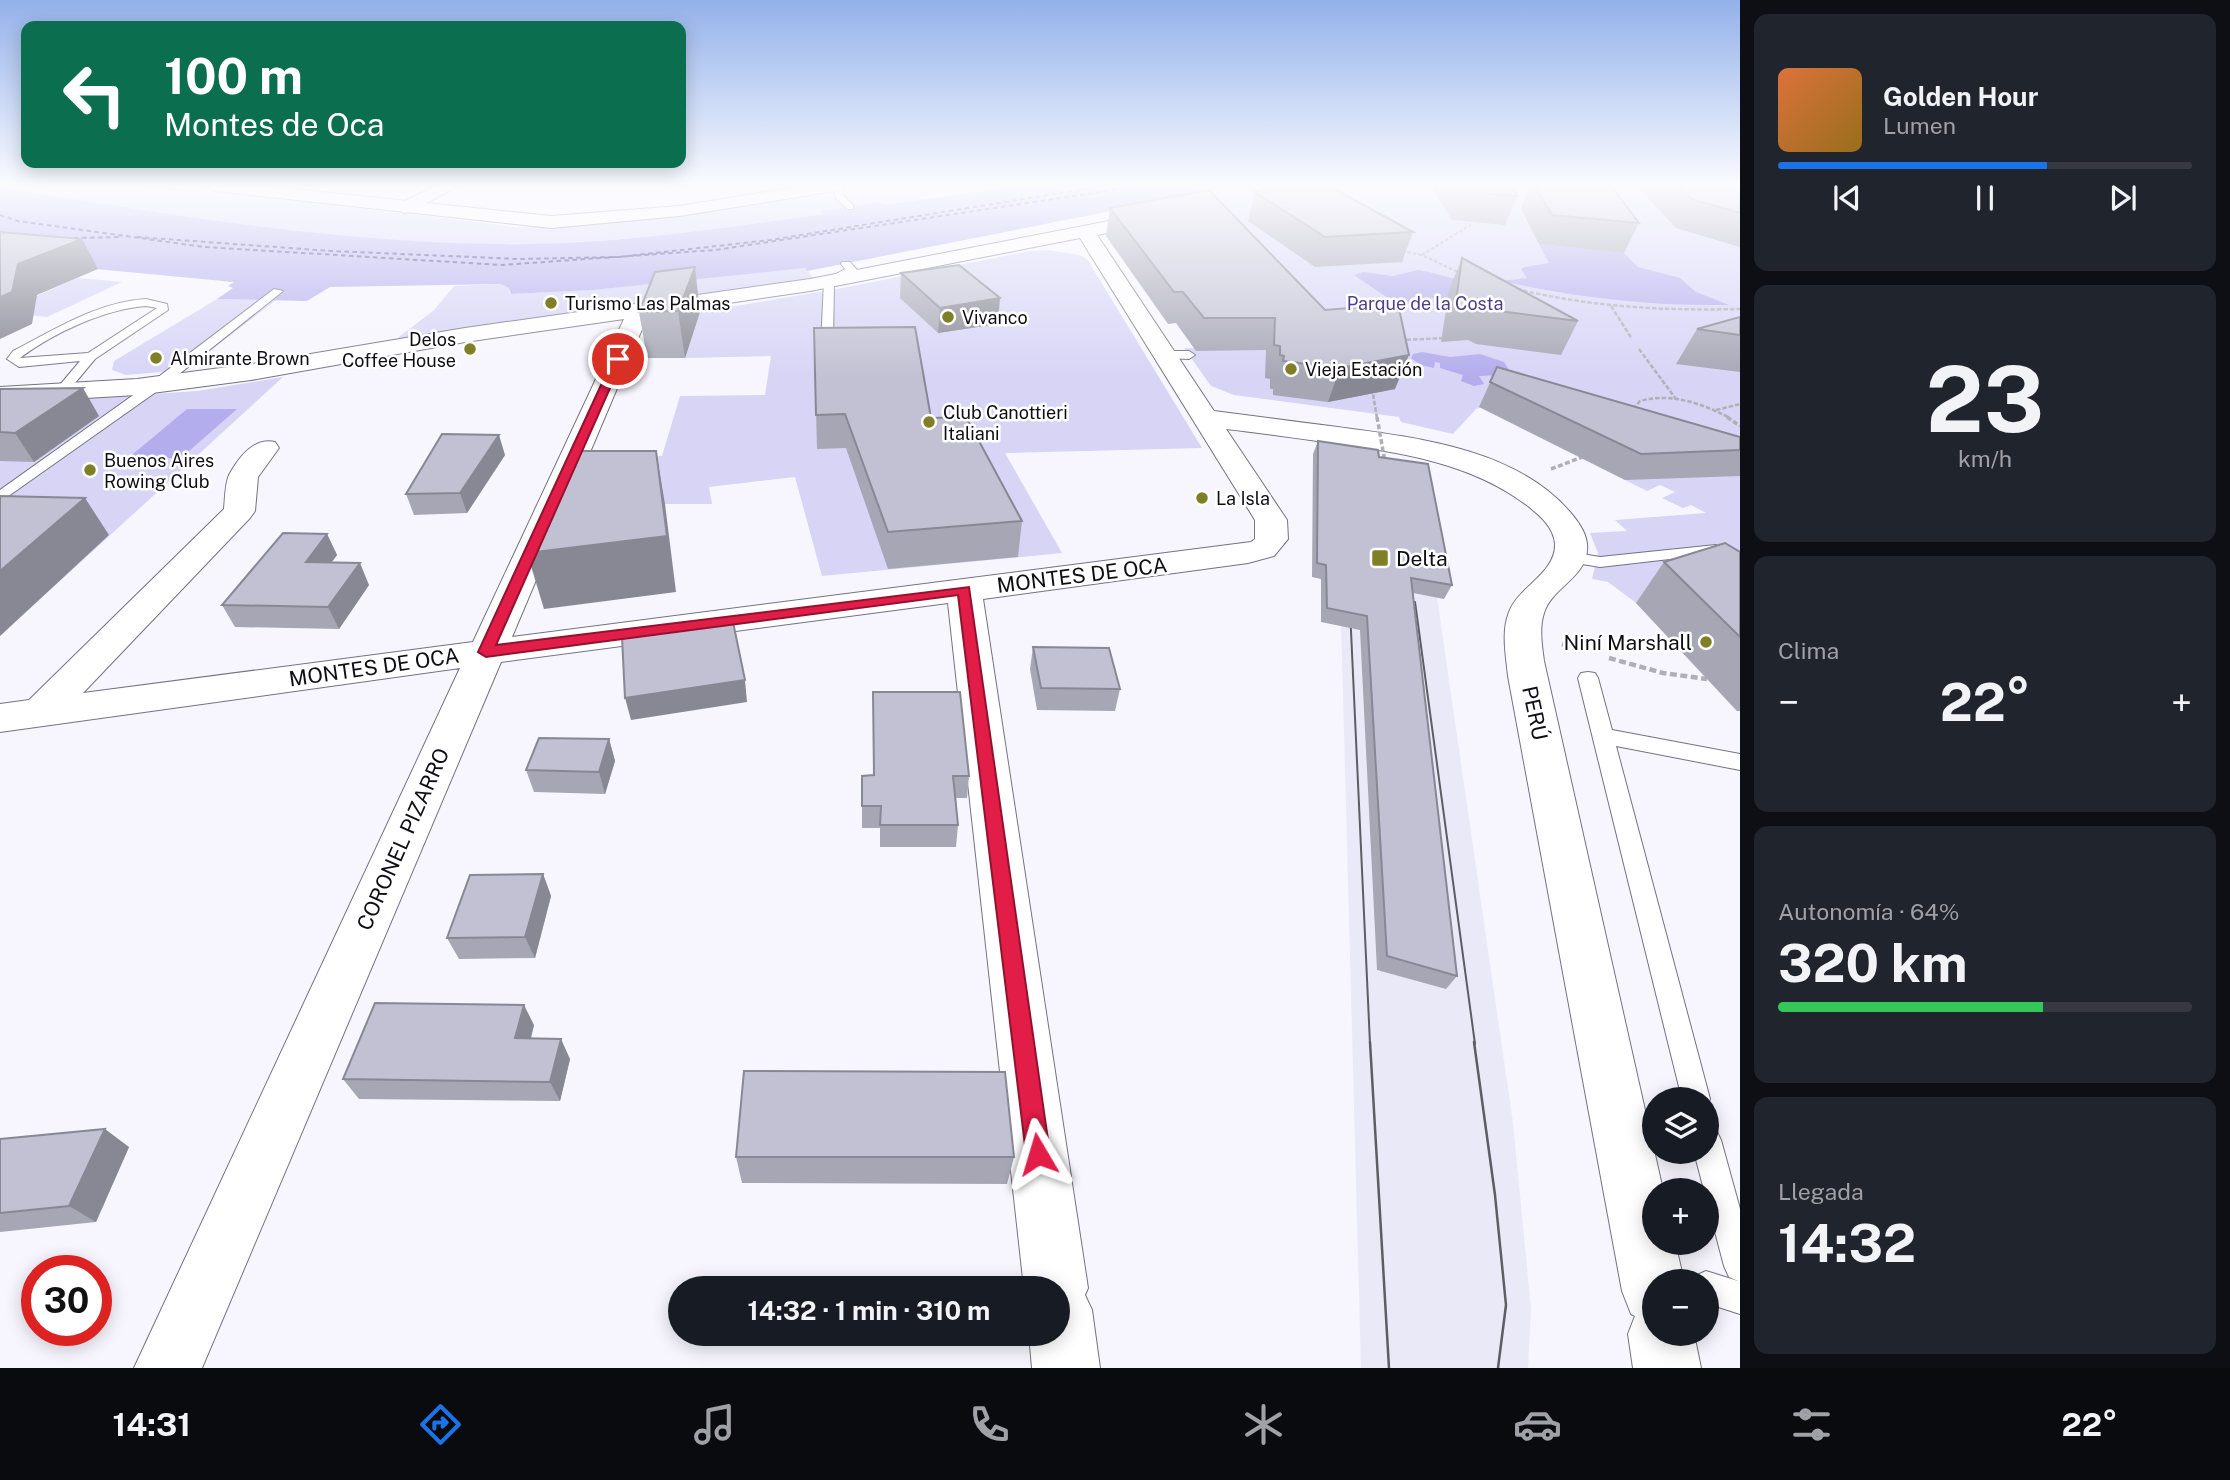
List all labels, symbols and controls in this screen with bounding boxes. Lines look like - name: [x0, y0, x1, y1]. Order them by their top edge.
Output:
- text: 100 m: [164, 47, 303, 105]
- icon: left: [49, 49, 140, 140]
- text: Golden Hour: [1883, 81, 2038, 112]
- text: Montes de Oca: [164, 106, 384, 143]
- text: Lumen: [1883, 112, 1956, 139]
- icon: previous: [1828, 179, 1866, 217]
- icon: pause: [1966, 179, 2004, 217]
- icon: next: [2104, 179, 2142, 217]
- place label: Turismo Las Palmas: [565, 293, 730, 314]
- park label: Parque de la Costa: [1347, 293, 1503, 314]
- marker: Turismo Las Palmas: [543, 295, 559, 311]
- place label: Vivanco: [962, 307, 1028, 328]
- marker: Vivanco: [940, 309, 956, 325]
- place label: Delos Coffee House: [342, 329, 456, 371]
- pin: [588, 329, 648, 389]
- icon: arrive: [599, 340, 637, 378]
- marker: Delos Coffee House: [462, 341, 478, 357]
- text: 23: [1926, 346, 2044, 452]
- place label: Almirante Brown: [170, 348, 310, 369]
- marker: Almirante Brown: [148, 350, 164, 366]
- place label: Vieja Estación: [1305, 359, 1422, 380]
- marker: Vieja Estación: [1283, 361, 1299, 377]
- place label: Club Canottieri Italiani: [943, 402, 1068, 444]
- marker: Club Canottieri Italiani: [921, 414, 937, 430]
- text: km/h: [1958, 445, 2012, 472]
- place label: Buenos Aires Rowing Club: [104, 450, 214, 492]
- marker: Buenos Aires Rowing Club: [82, 462, 98, 478]
- place label: La Isla: [1216, 488, 1270, 509]
- marker: La Isla: [1194, 490, 1210, 506]
- place label: Delta: [1396, 546, 1448, 571]
- marker: Delta: [1370, 548, 1390, 568]
- street label: MONTES DE OCA: [995, 552, 1169, 598]
- place label: Niní Marshall: [1564, 630, 1692, 655]
- marker: Niní Marshall: [1698, 634, 1714, 650]
- text: Clima: [1778, 637, 1839, 664]
- street label: MONTES DE OCA: [287, 643, 461, 691]
- text: 22°: [1940, 672, 2030, 733]
- text: −: [1778, 680, 1799, 725]
- text: +: [2171, 680, 2192, 725]
- street label: PERÚ: [1517, 683, 1553, 743]
- street label: CORONEL PIZARRO: [352, 744, 454, 934]
- text: Autonomía · 64%: [1778, 898, 1959, 925]
- text: 320 km: [1778, 933, 1968, 994]
- map controls: [1642, 1087, 1719, 1346]
- button: layers: [1642, 1087, 1719, 1164]
- position arrow: [1001, 1117, 1075, 1191]
- button: +: [1642, 1178, 1719, 1255]
- text: Llegada: [1778, 1178, 1864, 1205]
- text: 14:32: [1778, 1213, 1916, 1274]
- speed limit sign: 30: [21, 1255, 112, 1346]
- button: −: [1642, 1269, 1719, 1346]
- text: 14:32 · 1 min · 310 m: [748, 1295, 990, 1326]
- icon: directions: [416, 1400, 465, 1449]
- icon: music: [690, 1400, 739, 1449]
- icon: phone: [965, 1400, 1014, 1449]
- icon: climate: [1239, 1400, 1288, 1449]
- icon: car: [1513, 1400, 1562, 1449]
- icon: filters: [1787, 1400, 1836, 1449]
- text: 14:31: [113, 1406, 191, 1443]
- text: 22°: [2062, 1406, 2117, 1443]

